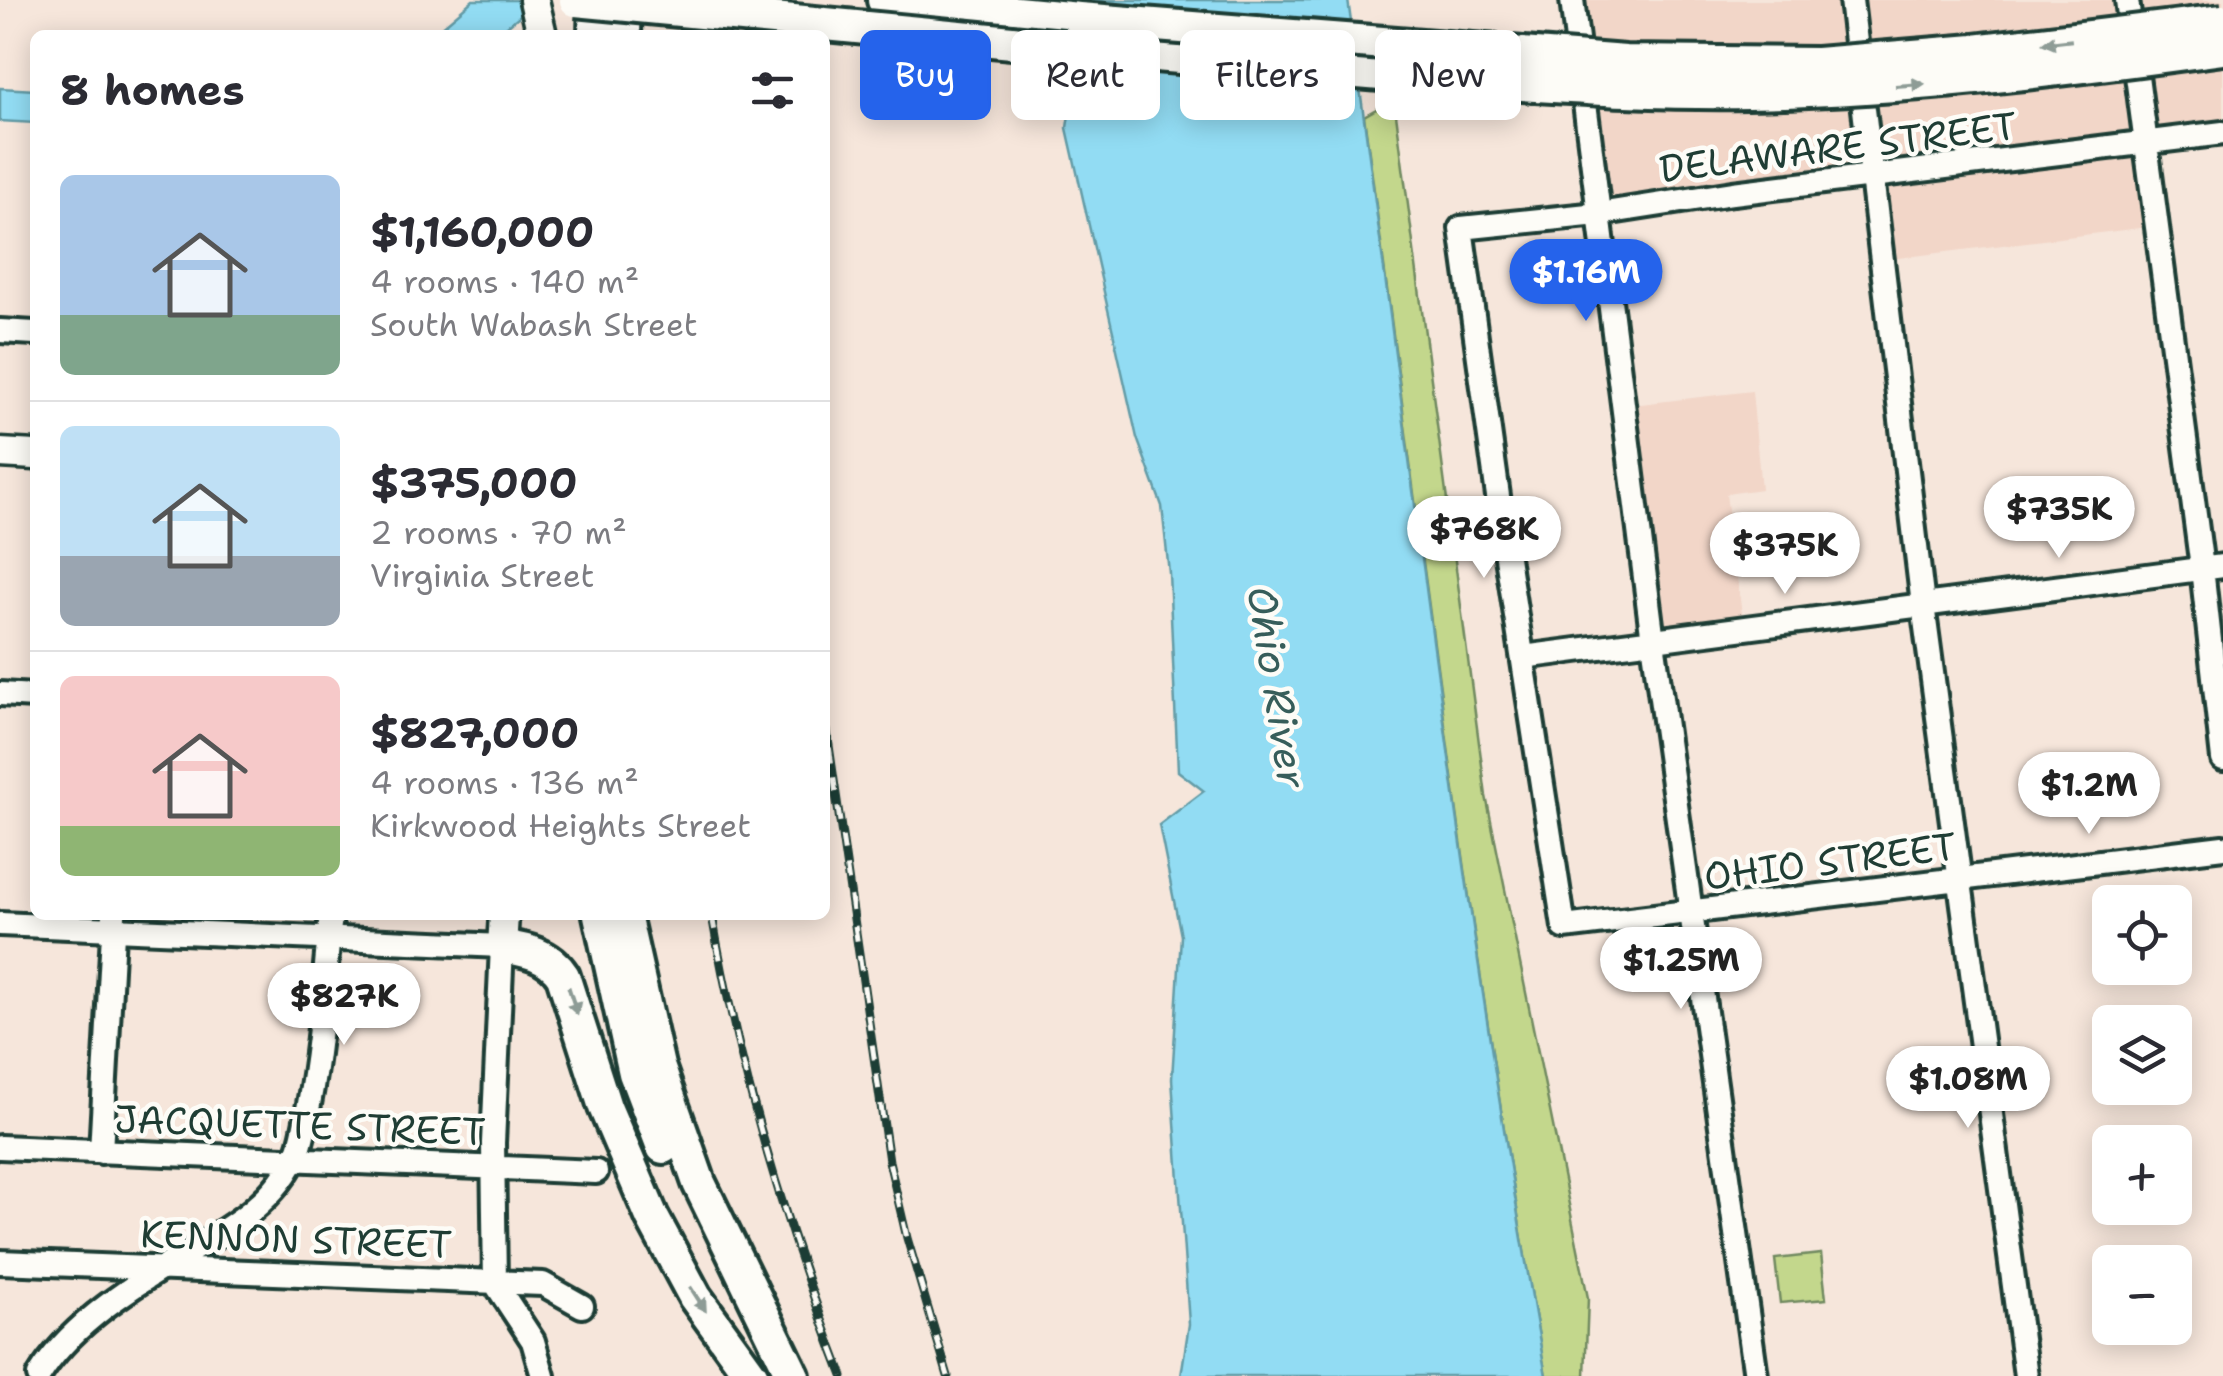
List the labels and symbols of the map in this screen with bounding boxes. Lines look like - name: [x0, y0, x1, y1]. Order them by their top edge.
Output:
- one-way arrow: [2040, 34, 2072, 50]
- one-way arrow: [1895, 77, 1927, 93]
- street label: DELAWARE STREET: [1656, 100, 2020, 194]
- pin: $1.16M: [1505, 239, 1667, 324]
- pin: $735K: [1989, 476, 2129, 561]
- pin: $768K: [1414, 496, 1554, 581]
- pin: $375K: [1715, 512, 1855, 597]
- water label: Ohio River: [1234, 582, 1320, 793]
- pin: $1.2M: [2019, 752, 2159, 837]
- street label: OHIO STREET: [1701, 820, 1959, 902]
- pin: $1.25M: [1600, 927, 1762, 1012]
- pin: $827K: [274, 963, 414, 1048]
- one-way arrow: [566, 986, 581, 1016]
- pin: $1.08M: [1887, 1046, 2049, 1131]
- street label: JACQUETTE STREET: [114, 1093, 486, 1157]
- street label: KENNON STREET: [139, 1208, 453, 1270]
- one-way arrow: [688, 1286, 706, 1313]

